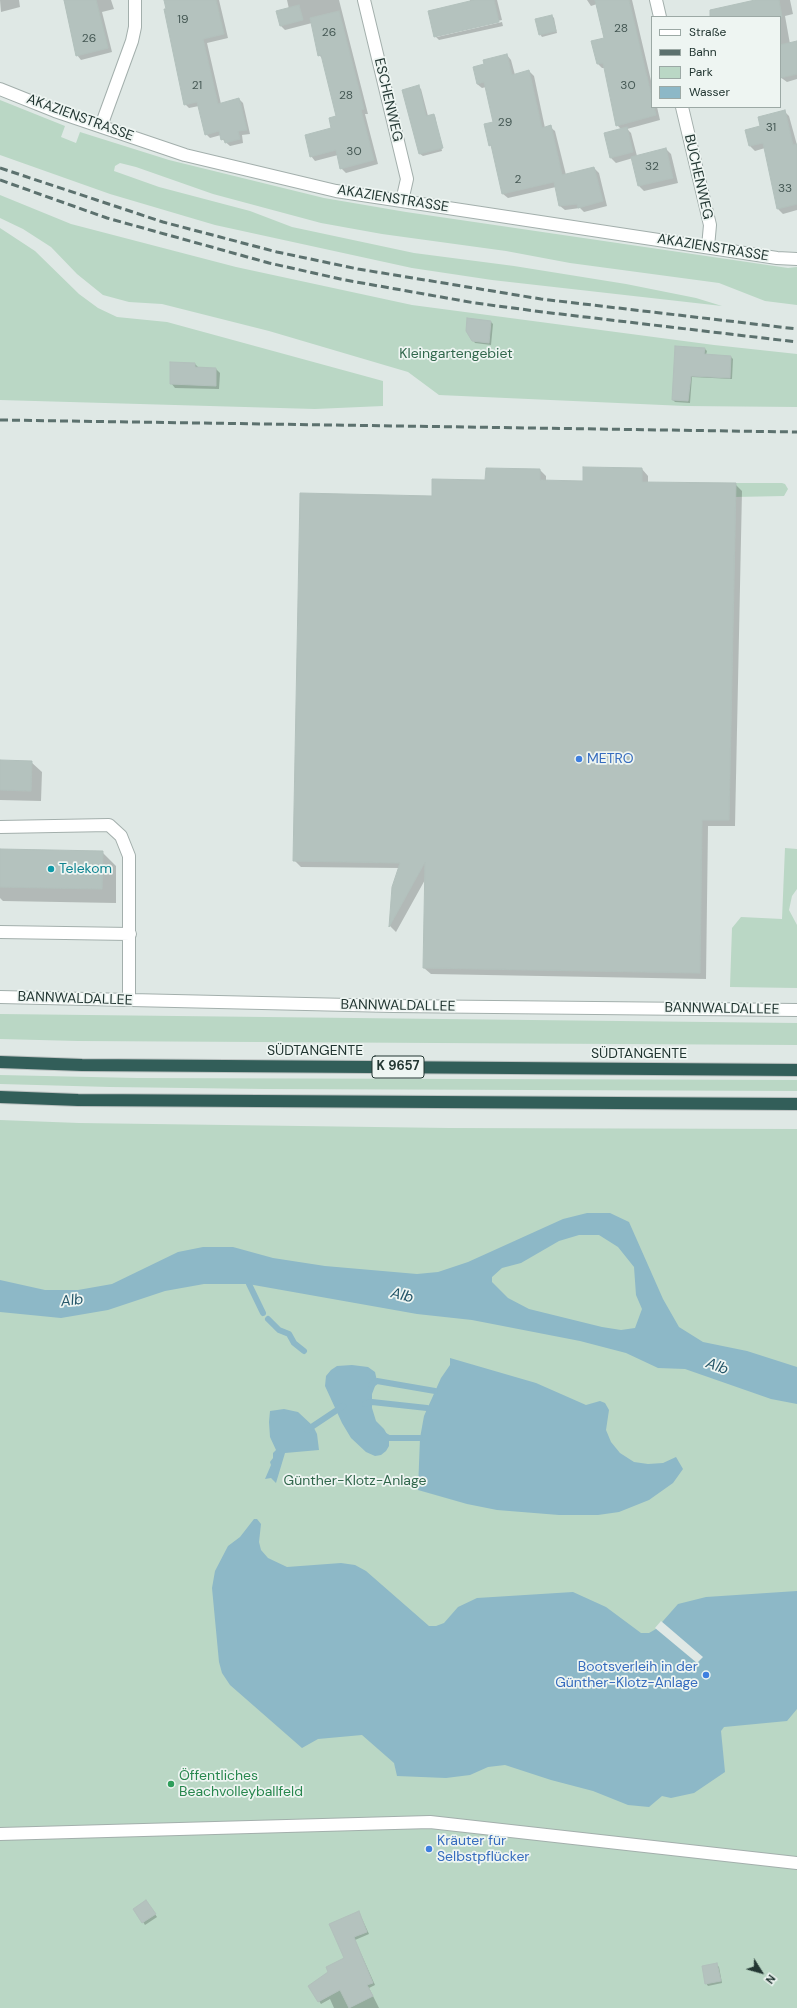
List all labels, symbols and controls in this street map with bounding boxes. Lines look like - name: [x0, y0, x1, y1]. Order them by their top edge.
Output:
- house number: 19: [177, 13, 189, 27]
- legend: [651, 16, 781, 108]
- house number: 28: [614, 22, 628, 36]
- text: Straße: [689, 24, 726, 40]
- house number: 26: [322, 26, 336, 40]
- house number: 26: [82, 32, 96, 46]
- text: Bahn: [689, 44, 717, 60]
- street label: ESCHENWEG: [370, 57, 406, 143]
- text: Park: [689, 64, 713, 80]
- house number: 21: [192, 79, 202, 93]
- house number: 30: [620, 79, 636, 93]
- text: Wasser: [689, 84, 730, 100]
- house number: 28: [339, 89, 353, 103]
- street label: AKAZIENSTRASSE: [24, 91, 136, 145]
- house number: 29: [498, 116, 512, 130]
- house number: 31: [766, 121, 776, 135]
- street label: BUCHENWEG: [680, 133, 716, 221]
- house number: 30: [346, 145, 362, 159]
- house number: 32: [645, 160, 659, 174]
- house number: 2: [515, 173, 521, 187]
- street label: AKAZIENSTRASSE: [336, 182, 450, 216]
- house number: 33: [778, 182, 792, 196]
- street label: AKAZIENSTRASSE: [656, 231, 770, 265]
- park label: Kleingartengebiet: [399, 346, 513, 362]
- place label: METRO: [587, 751, 634, 767]
- marker: METRO: [574, 754, 584, 764]
- place label: Telekom: [59, 861, 112, 877]
- marker: Telekom: [46, 864, 56, 874]
- street label: BANNWALDALLEE: [17, 989, 133, 1009]
- street label: BANNWALDALLEE: [340, 997, 456, 1015]
- street label: BANNWALDALLEE: [664, 1000, 780, 1018]
- street label: SÜDTANGENTE: [267, 1043, 363, 1059]
- street label: SÜDTANGENTE: [591, 1046, 687, 1062]
- road number: K 9657: [372, 1056, 424, 1078]
- water label: Alb: [389, 1285, 415, 1307]
- water label: Alb: [60, 1291, 84, 1311]
- water label: Alb: [703, 1355, 731, 1379]
- park label: Günther-Klotz-Anlage: [284, 1473, 426, 1489]
- place label: Bootsverleih in der Günther-Klotz-Anlage: [555, 1659, 698, 1692]
- marker: Bootsverleih in der Günther-Klotz-Anlage: [701, 1670, 711, 1680]
- place label: Öffentliches Beachvolleyballfeld: [179, 1768, 303, 1800]
- marker: Öffentliches Beachvolleyballfeld: [166, 1779, 176, 1789]
- place label: Kräuter für Selbstpflücker: [437, 1833, 530, 1866]
- marker: Kräuter für Selbstpflücker: [424, 1844, 434, 1854]
- north arrow: [741, 1952, 781, 1992]
- text: N: [763, 1972, 779, 1987]

